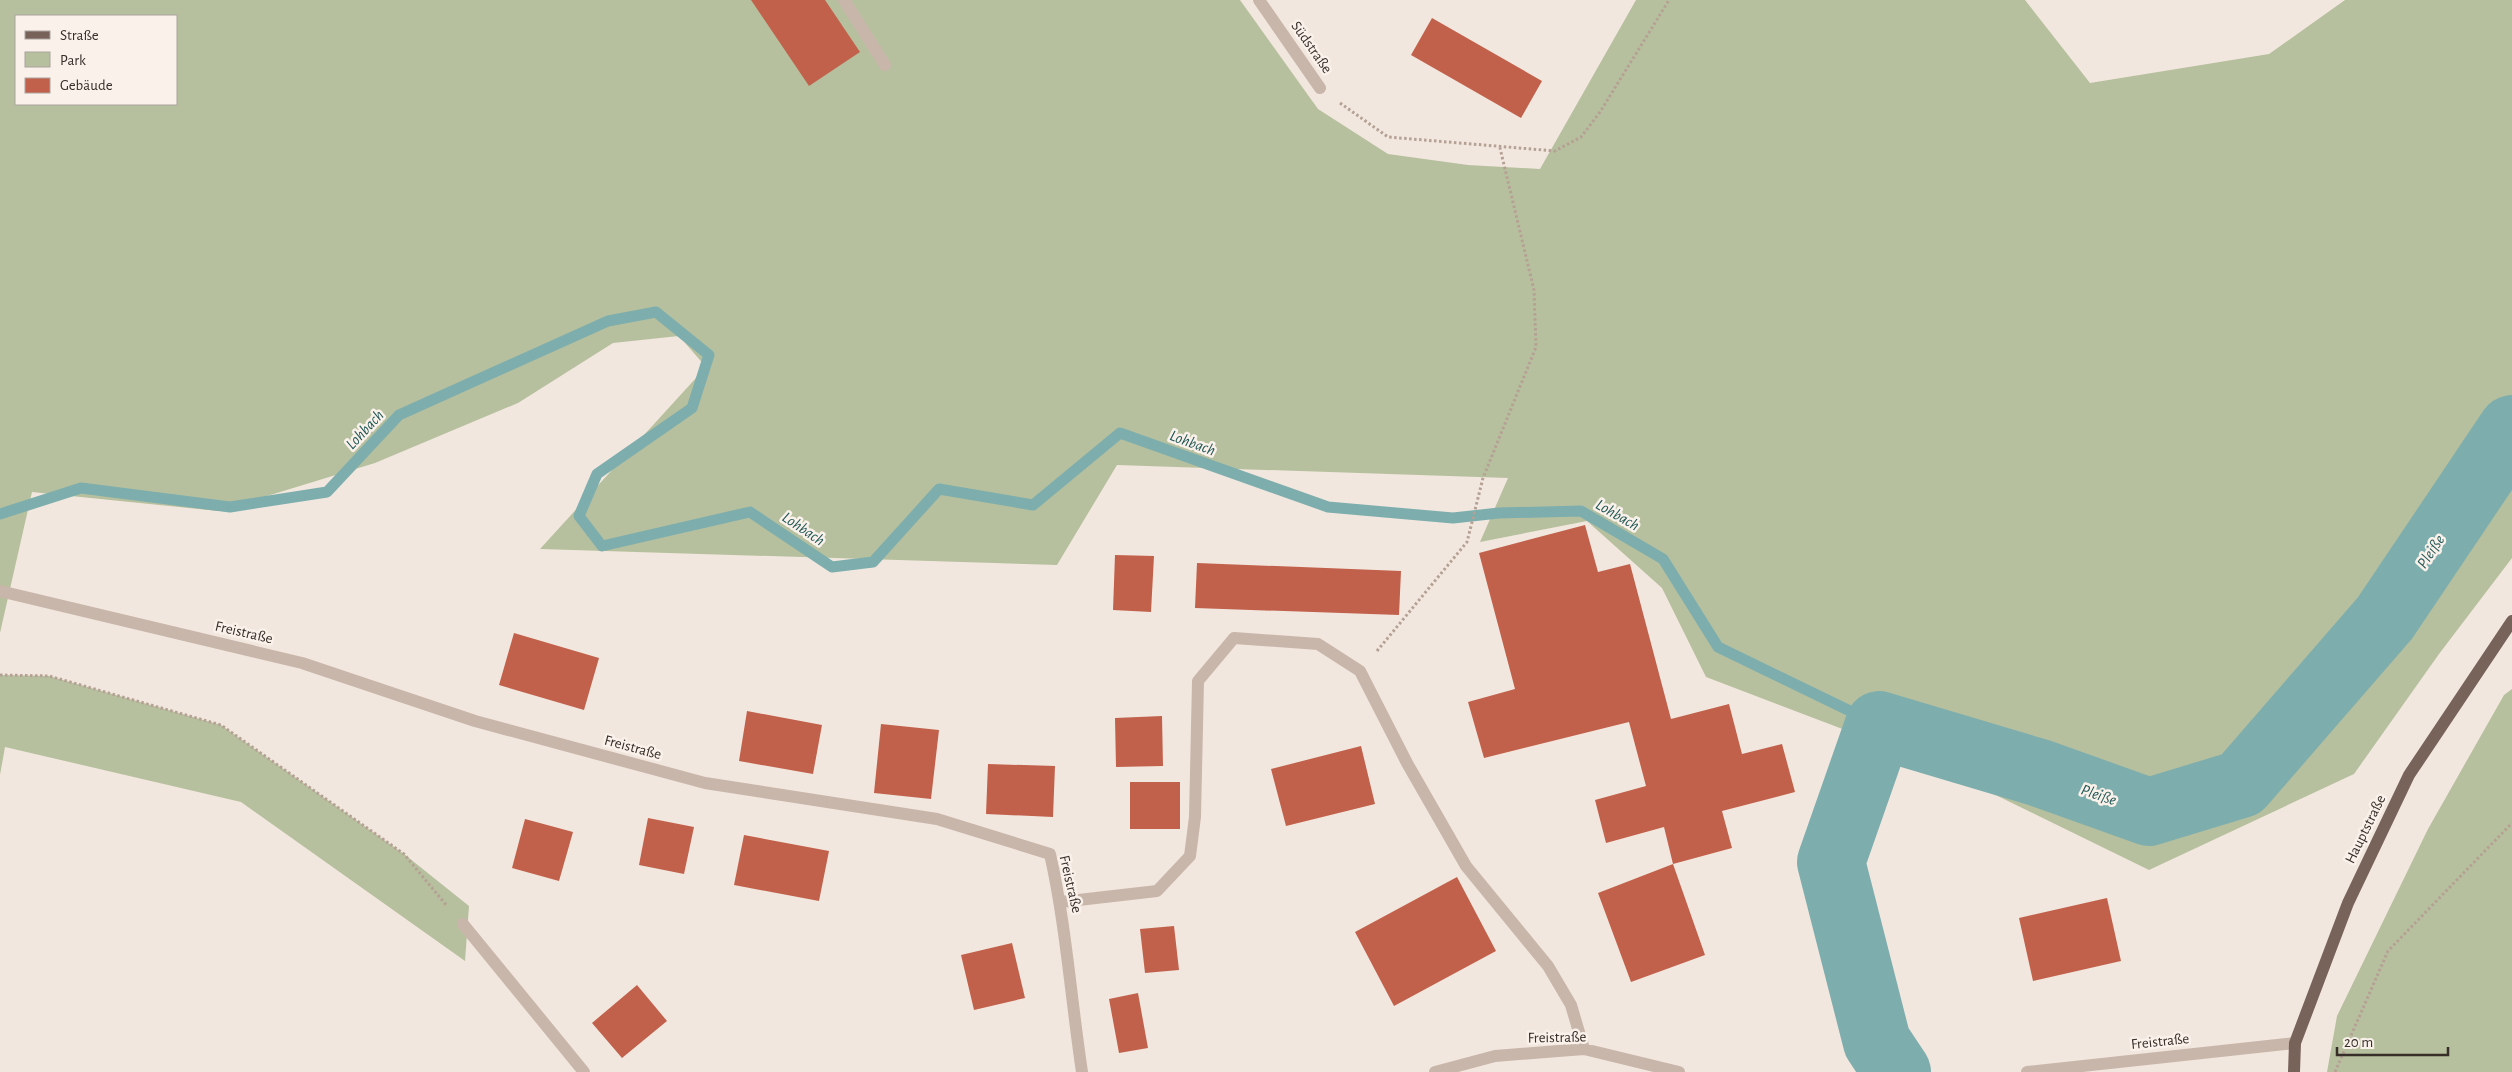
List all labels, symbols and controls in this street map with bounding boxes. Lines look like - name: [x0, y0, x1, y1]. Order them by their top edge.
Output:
- legend: [15, 15, 178, 105]
- street label: Südstraße: [1288, 19, 1335, 76]
- text: Straße: [60, 28, 99, 43]
- text: Park: [60, 53, 86, 68]
- text: Gebäude: [60, 78, 113, 93]
- water label: Lohbach: [343, 407, 387, 452]
- water label: Lohbach: [1168, 427, 1218, 459]
- water label: Lohbach: [1593, 496, 1642, 534]
- water label: Lohbach: [779, 509, 827, 549]
- water label: Pleiße: [2414, 532, 2448, 571]
- street label: Freistraße: [214, 619, 274, 646]
- street label: Freistraße: [603, 733, 663, 762]
- water label: Pleiße: [2079, 781, 2118, 808]
- street label: Hauptstraße: [2342, 793, 2388, 866]
- street label: Freistraße: [1057, 854, 1084, 914]
- scale bar: [2337, 1024, 2448, 1056]
- street label: Freistraße: [1528, 1029, 1586, 1046]
- street label: Freistraße: [2130, 1031, 2190, 1052]
- text: 20 m: [2344, 1035, 2373, 1050]

